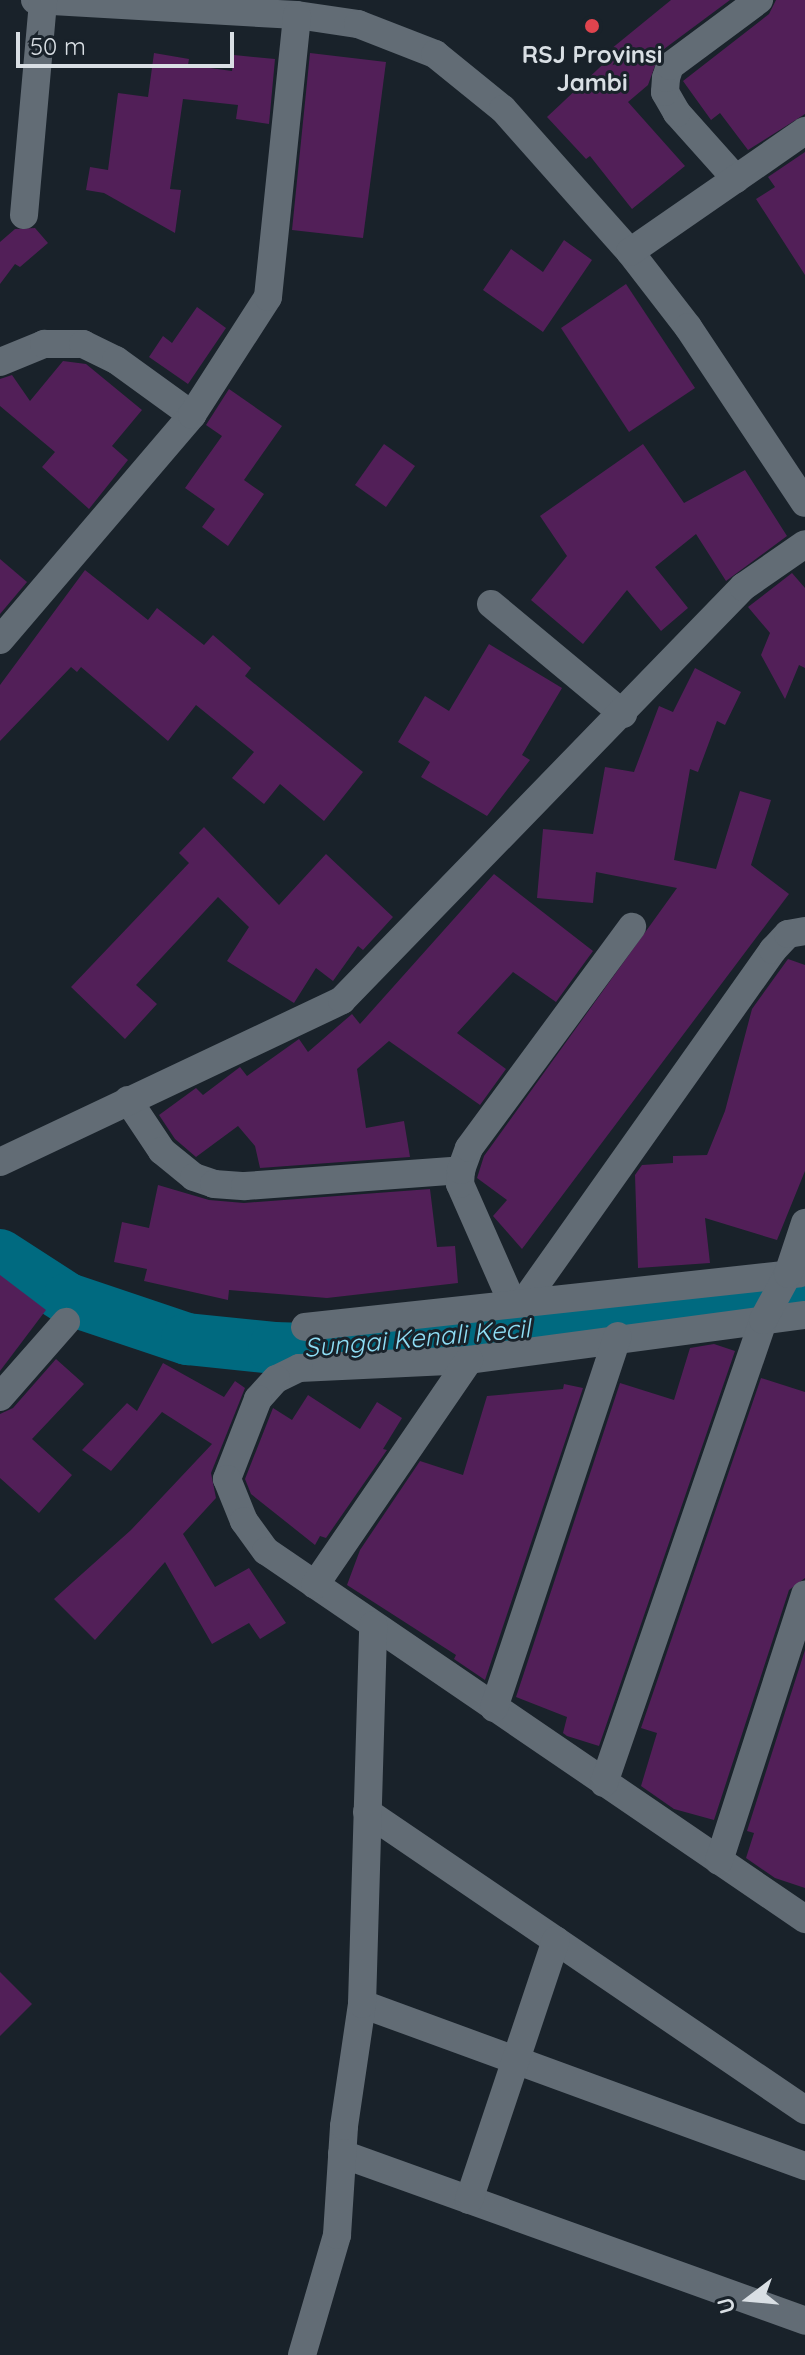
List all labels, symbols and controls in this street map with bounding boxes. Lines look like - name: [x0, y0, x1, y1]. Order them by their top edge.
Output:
- marker: RSJ Provinsi Jambi: [581, 15, 603, 37]
- scale bar: [20, 16, 238, 66]
- text: 50 m: [30, 31, 86, 61]
- place label: RSJ Provinsi Jambi: [522, 41, 662, 97]
- water label: Sungai Kenali Kecil: [303, 1313, 531, 1363]
- north arrow: [709, 2259, 789, 2339]
- text: U: [710, 2294, 742, 2317]

